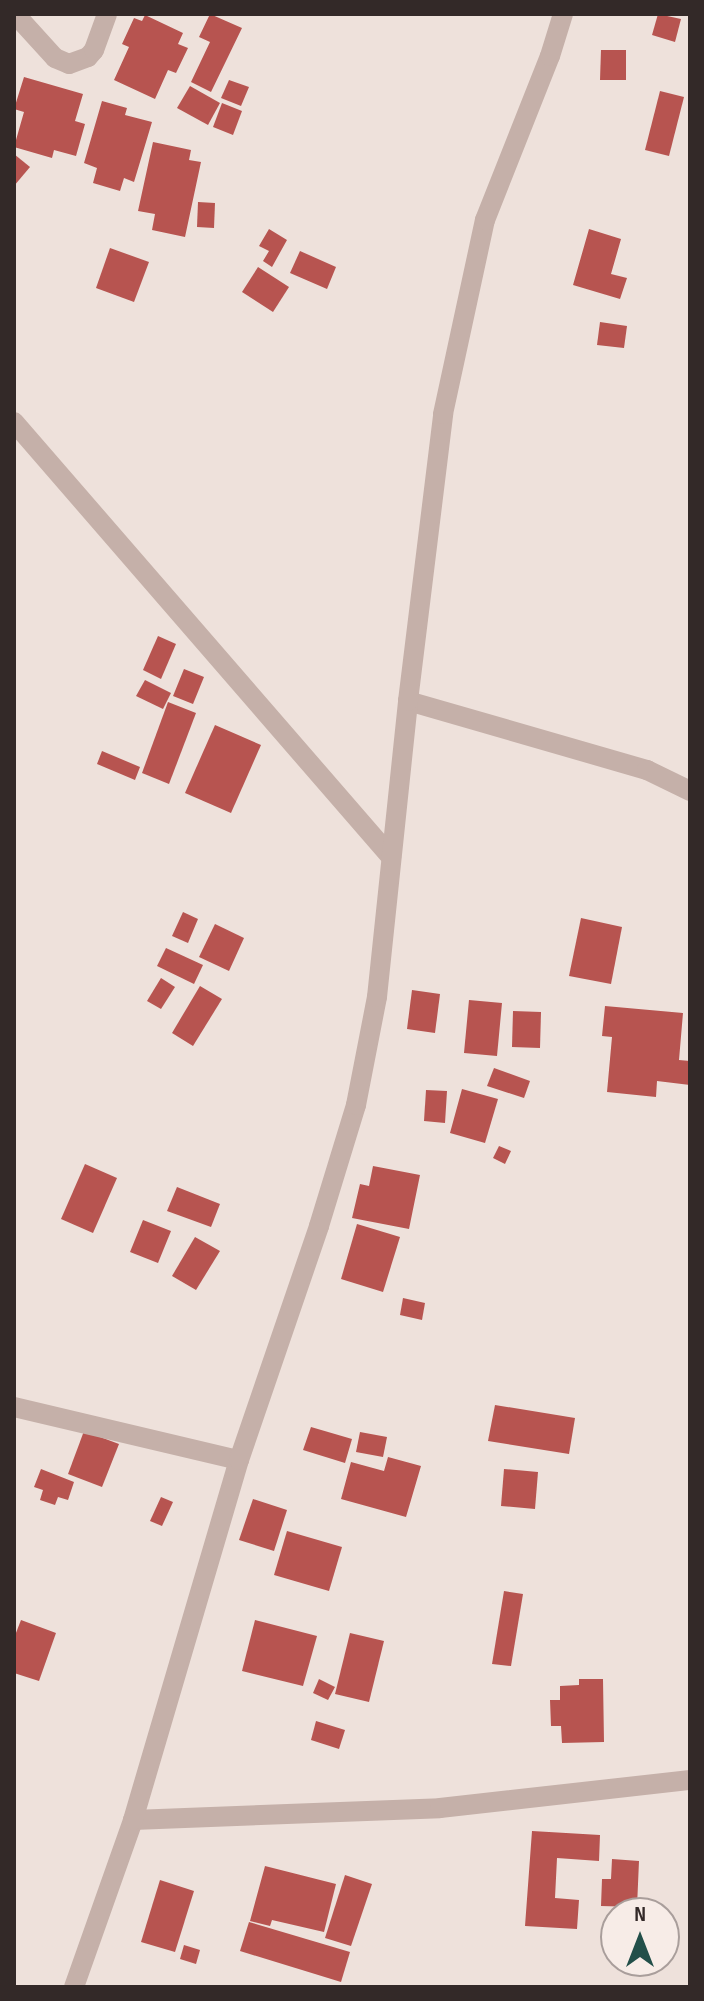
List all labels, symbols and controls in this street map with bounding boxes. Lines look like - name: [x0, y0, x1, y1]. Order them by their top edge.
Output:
- north arrow: [600, 1897, 680, 1977]
- text: N: [634, 1901, 646, 1928]

